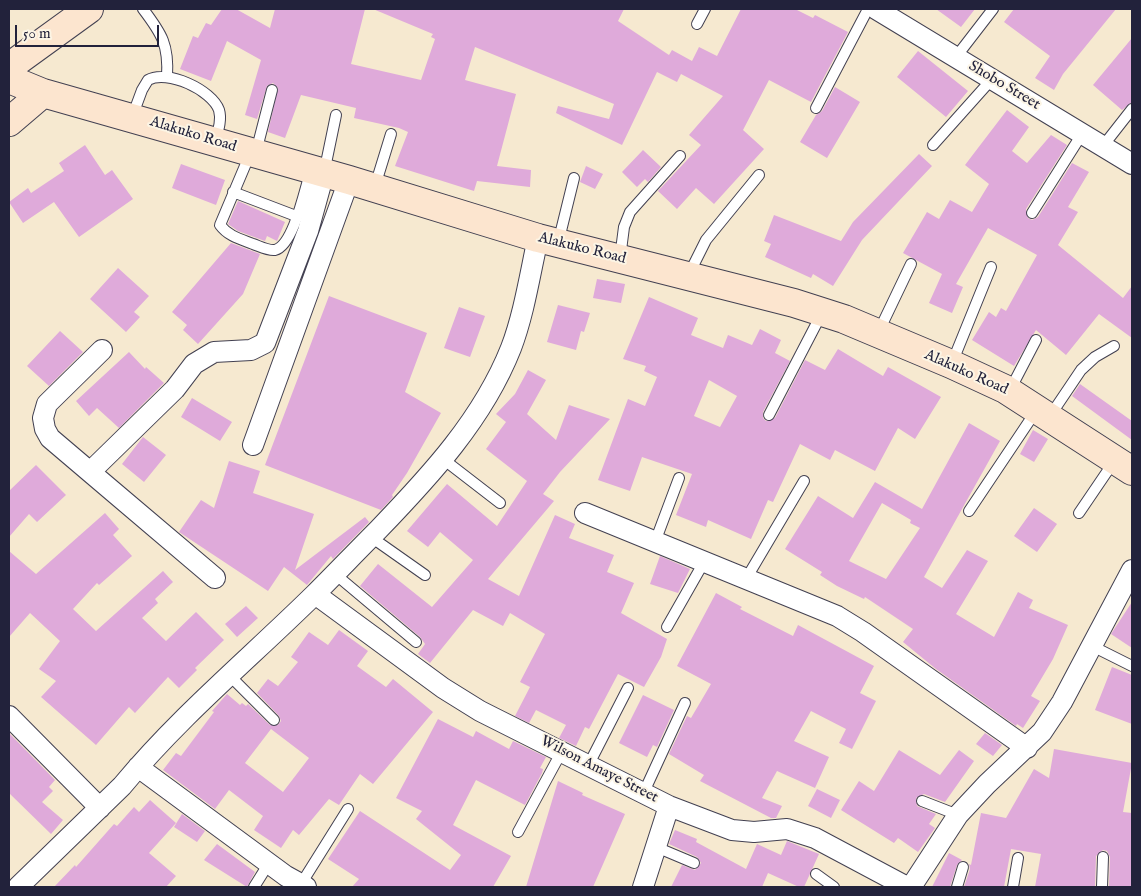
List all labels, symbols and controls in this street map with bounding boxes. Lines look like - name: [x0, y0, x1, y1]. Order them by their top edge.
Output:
- scale bar: [18, 15, 161, 47]
- text: 50 m: [23, 24, 51, 43]
- street label: Shobo Street: [965, 58, 1043, 114]
- street label: Alakuko Road: [147, 113, 239, 157]
- street label: Alakuko Road: [536, 229, 628, 269]
- street label: Alakuko Road: [921, 347, 1011, 399]
- street label: Wilson Amaye Street: [537, 733, 661, 807]

